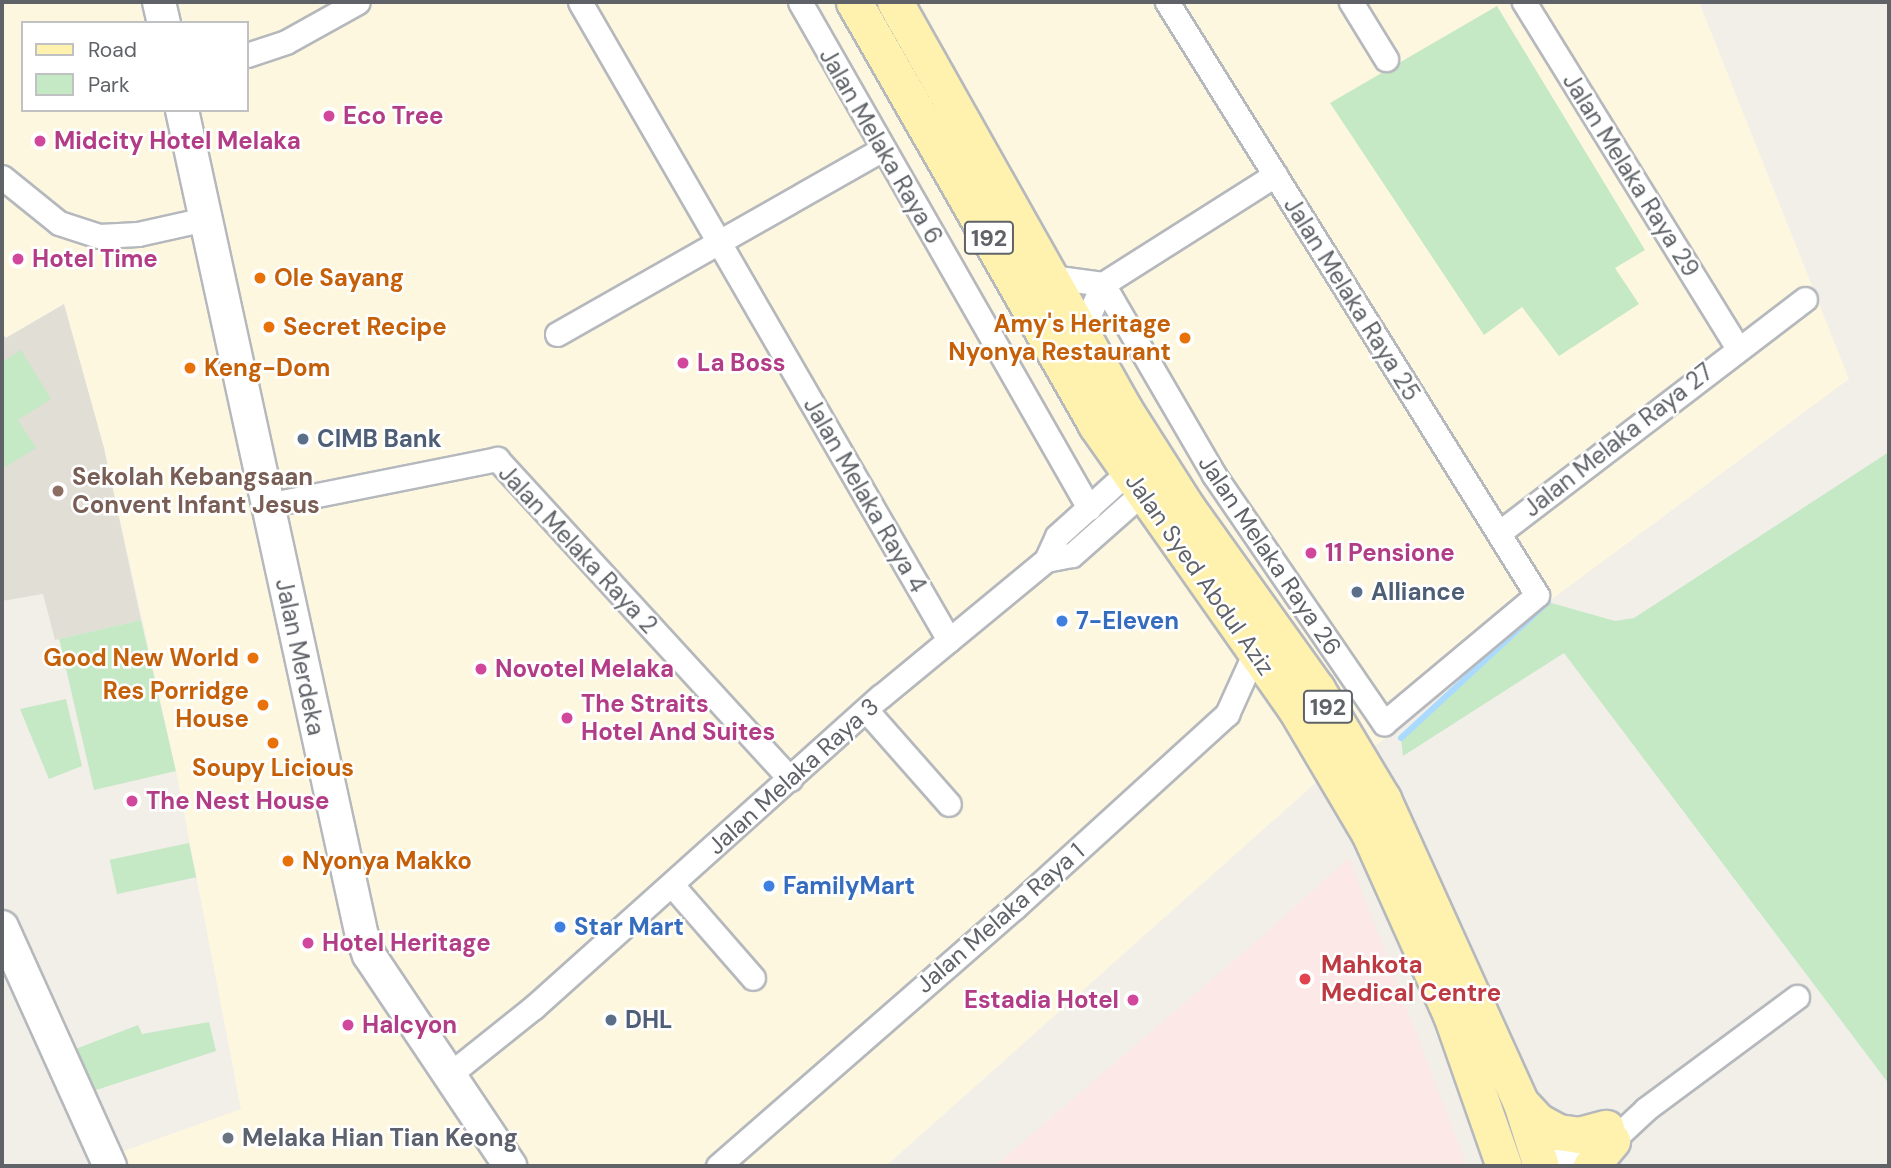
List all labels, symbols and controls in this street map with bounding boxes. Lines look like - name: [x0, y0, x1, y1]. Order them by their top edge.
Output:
- legend: [21, 21, 248, 112]
- text: Road: [88, 36, 137, 64]
- street label: Jalan Melaka Raya 6: [813, 43, 949, 249]
- street label: Jalan Melaka Raya 29: [1557, 68, 1705, 282]
- text: Park: [88, 71, 129, 99]
- place label: Eco Tree: [343, 102, 444, 130]
- marker: Eco Tree: [321, 108, 337, 124]
- place label: Midcity Hotel Melaka: [54, 127, 301, 155]
- marker: Midcity Hotel Melaka: [32, 133, 48, 149]
- street label: Jalan Melaka Raya 25: [1278, 192, 1426, 406]
- road number: 192: [963, 218, 1015, 258]
- place label: Hotel Time: [32, 245, 158, 273]
- marker: Hotel Time: [10, 251, 26, 267]
- place label: Ole Sayang: [274, 264, 404, 292]
- marker: Ole Sayang: [252, 270, 268, 286]
- place label: Amy's Heritage Nyonya Restaurant: [948, 310, 1171, 366]
- place label: Secret Recipe: [283, 313, 447, 341]
- marker: Secret Recipe: [261, 319, 277, 335]
- marker: Amy's Heritage Nyonya Restaurant: [1177, 330, 1193, 346]
- place label: La Boss: [697, 349, 786, 377]
- place label: Keng-Dom: [204, 354, 330, 382]
- marker: La Boss: [675, 355, 691, 371]
- street label: Jalan Melaka Raya 27: [1518, 357, 1718, 523]
- marker: Keng-Dom: [182, 360, 198, 376]
- street label: Jalan Melaka Raya 4: [797, 392, 933, 598]
- place label: CIMB Bank: [317, 425, 442, 453]
- marker: CIMB Bank: [295, 431, 311, 447]
- street label: Jalan Melaka Raya 26: [1192, 450, 1348, 660]
- street label: Jalan Melaka Raya 2: [493, 459, 663, 639]
- place label: Sekolah Kebangsaan Convent Infant Jesus: [72, 463, 320, 519]
- street label: Jalan Syed Abdul Aziz: [1119, 467, 1281, 681]
- marker: Sekolah Kebangsaan Convent Infant Jesus: [50, 483, 66, 499]
- place label: 11 Pensione: [1325, 539, 1455, 567]
- marker: 11 Pensione: [1303, 545, 1319, 561]
- street label: Jalan Merdeka: [269, 576, 331, 738]
- place label: Alliance: [1371, 578, 1465, 606]
- marker: Alliance: [1349, 584, 1365, 600]
- place label: 7-Eleven: [1076, 607, 1179, 635]
- marker: 7-Eleven: [1054, 613, 1070, 629]
- place label: Good New World: [43, 644, 239, 672]
- marker: Good New World: [245, 650, 261, 666]
- place label: Novotel Melaka: [495, 655, 674, 683]
- marker: Novotel Melaka: [473, 661, 489, 677]
- place label: Res Porridge House: [103, 677, 249, 733]
- road number: 192: [1302, 688, 1354, 726]
- place label: The Straits Hotel And Suites: [581, 690, 775, 746]
- street label: Jalan Melaka Raya 3: [702, 692, 884, 860]
- marker: Res Porridge House: [255, 697, 271, 713]
- marker: The Straits Hotel And Suites: [559, 710, 575, 726]
- marker: Soupy Licious: [265, 735, 281, 751]
- place label: Soupy Licious: [192, 754, 354, 782]
- place label: The Nest House: [146, 787, 329, 815]
- marker: The Nest House: [124, 793, 140, 809]
- street label: Jalan Melaka Raya 1: [910, 837, 1090, 999]
- place label: Nyonya Makko: [302, 847, 472, 875]
- marker: Nyonya Makko: [280, 853, 296, 869]
- place label: FamilyMart: [783, 872, 915, 900]
- marker: FamilyMart: [761, 878, 777, 894]
- place label: Star Mart: [574, 913, 684, 941]
- marker: Star Mart: [552, 919, 568, 935]
- place label: Hotel Heritage: [322, 929, 491, 957]
- marker: Hotel Heritage: [300, 935, 316, 951]
- place label: Mahkota Medical Centre: [1321, 951, 1501, 1007]
- marker: Mahkota Medical Centre: [1295, 969, 1315, 989]
- place label: Estadia Hotel: [964, 986, 1119, 1014]
- marker: Estadia Hotel: [1125, 992, 1141, 1008]
- place label: DHL: [625, 1006, 672, 1034]
- place label: Halcyon: [362, 1011, 457, 1039]
- marker: DHL: [603, 1012, 619, 1028]
- marker: Halcyon: [340, 1017, 356, 1033]
- place label: Melaka Hian Tian Keong: [242, 1124, 518, 1152]
- marker: Melaka Hian Tian Keong: [220, 1130, 236, 1146]

